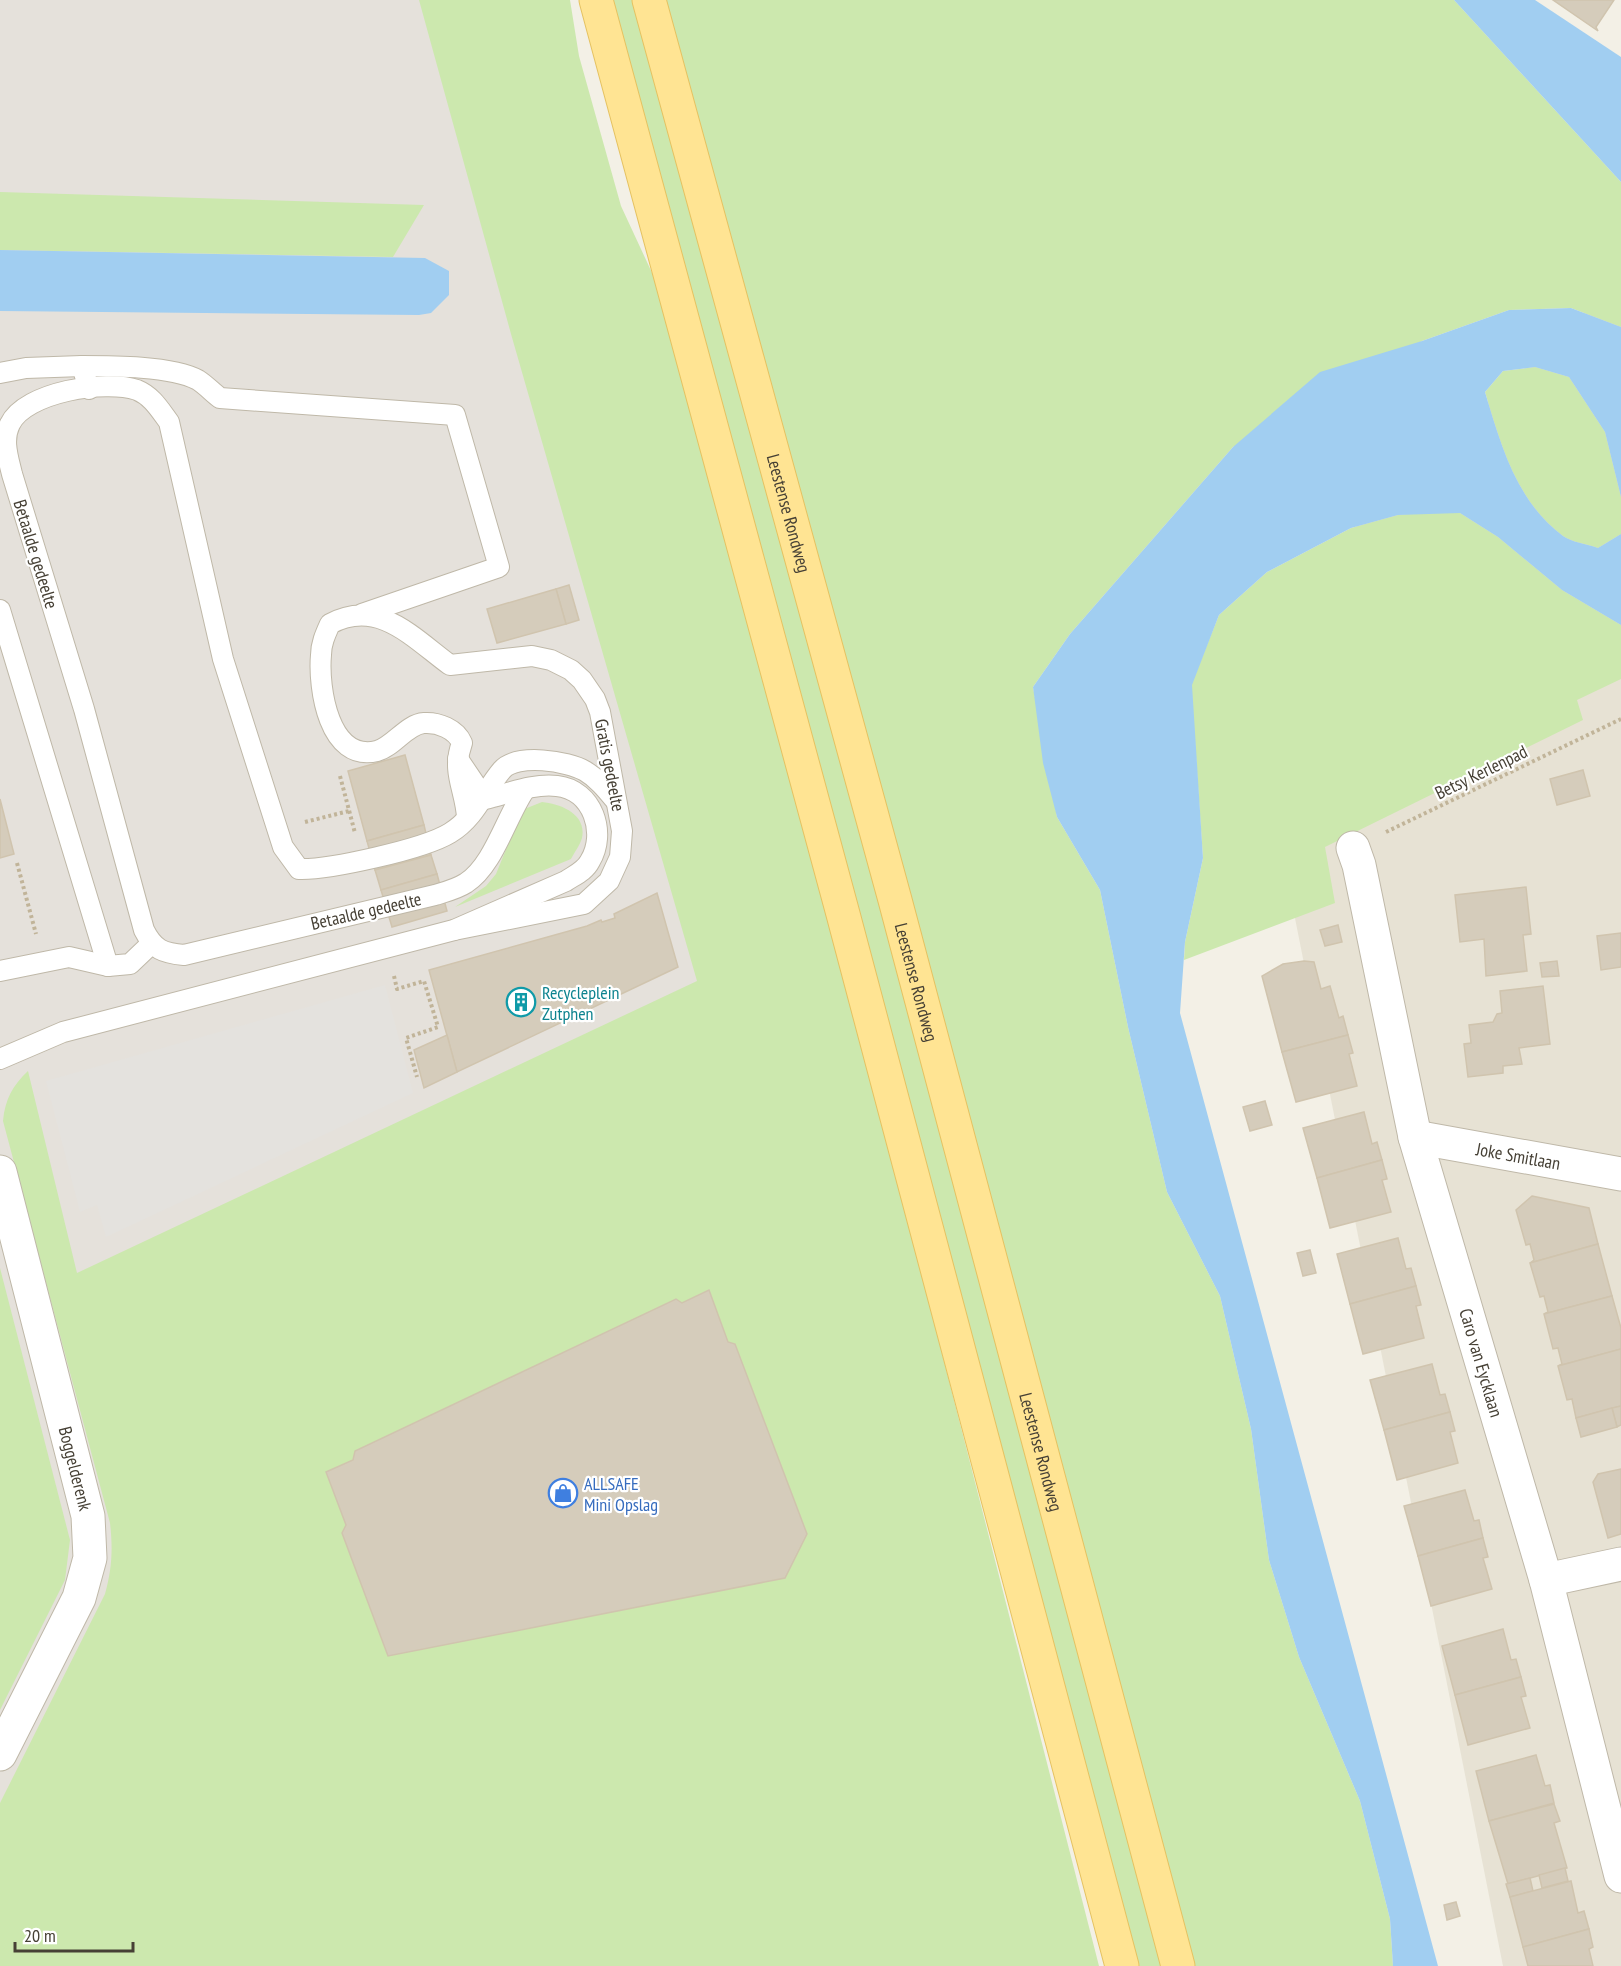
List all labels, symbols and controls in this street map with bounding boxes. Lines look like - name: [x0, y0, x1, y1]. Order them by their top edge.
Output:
- street label: Leestense Rondweg: [762, 451, 816, 575]
- street label: Betaalde gedeelte: [9, 497, 63, 611]
- street label: Gratis gedeelte: [590, 717, 630, 813]
- street label: Betsy Kerlenpad: [1431, 740, 1531, 804]
- street label: Betaalde gedeelte: [309, 887, 423, 935]
- street label: Leestense Rondweg: [890, 920, 944, 1044]
- place label: Recycleplein Zutphen: [542, 981, 620, 1025]
- building icon: Recycleplein Zutphen: [505, 986, 537, 1018]
- street label: Joke Smitlaan: [1473, 1137, 1562, 1174]
- street label: Caro van Eycklaan: [1455, 1306, 1509, 1420]
- street label: Leestense Rondweg: [1015, 1390, 1068, 1514]
- street label: Boggelderenk: [54, 1424, 98, 1513]
- place label: ALLSAFE Mini Opslag: [584, 1472, 658, 1516]
- shop icon: ALLSAFE Mini Opslag: [547, 1477, 579, 1509]
- scale bar: [15, 1915, 134, 1953]
- text: 20 m: [24, 1924, 56, 1947]

